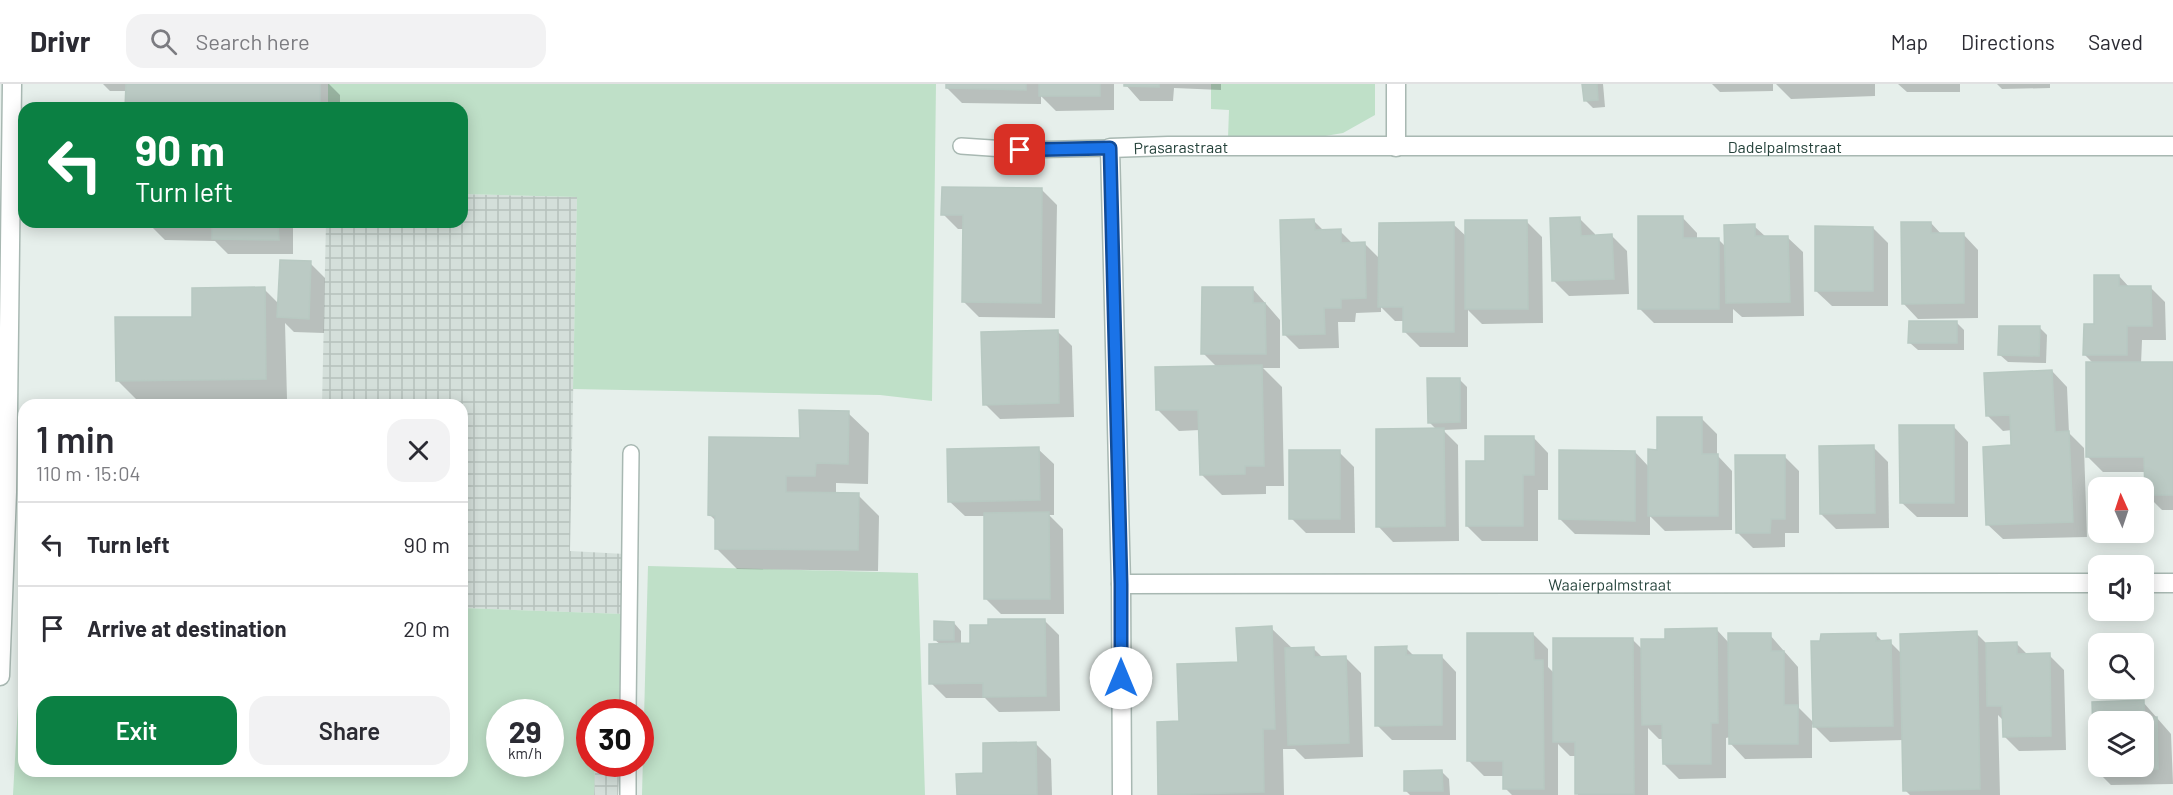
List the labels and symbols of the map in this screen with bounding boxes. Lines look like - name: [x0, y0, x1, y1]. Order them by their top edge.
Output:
- pin: [994, 124, 1045, 175]
- street label: Prasarastraat: [1133, 137, 1228, 157]
- street label: Dadelpalmstraat: [1728, 137, 1842, 156]
- north arrow: [2088, 477, 2154, 543]
- street label: Waaierpalmstraat: [1548, 574, 1672, 593]
- position arrow: [1089, 646, 1153, 710]
- speed limit sign: 30: [576, 699, 654, 777]

